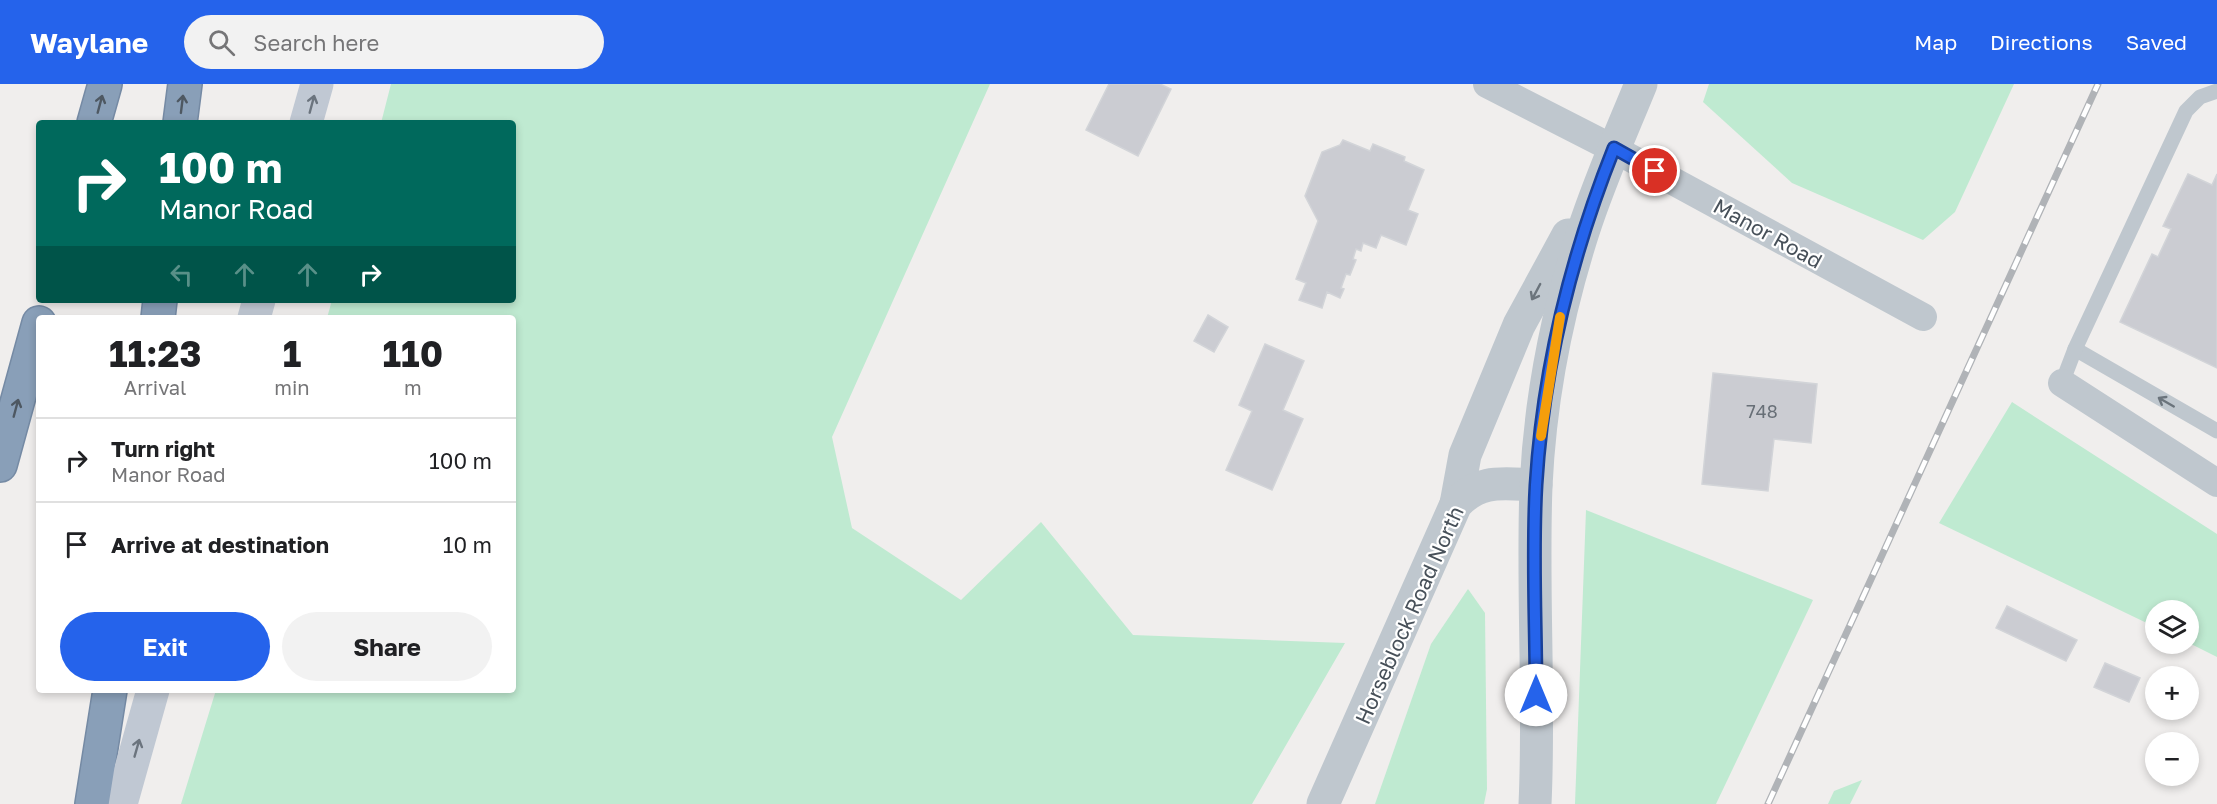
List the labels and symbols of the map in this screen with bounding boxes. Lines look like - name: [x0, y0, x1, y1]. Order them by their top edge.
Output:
- one-way arrow: [94, 94, 106, 113]
- one-way arrow: [177, 94, 188, 114]
- one-way arrow: [306, 94, 318, 113]
- pin: [1629, 145, 1680, 196]
- street label: Manor Road: [1709, 192, 1827, 274]
- one-way arrow: [1530, 283, 1541, 301]
- one-way arrow: [2158, 396, 2175, 408]
- one-way arrow: [10, 399, 22, 418]
- house number: 748: [1746, 400, 1778, 422]
- street label: Horseblock Road North: [1349, 502, 1469, 728]
- position arrow: [1504, 663, 1568, 727]
- one-way arrow: [132, 739, 143, 758]

